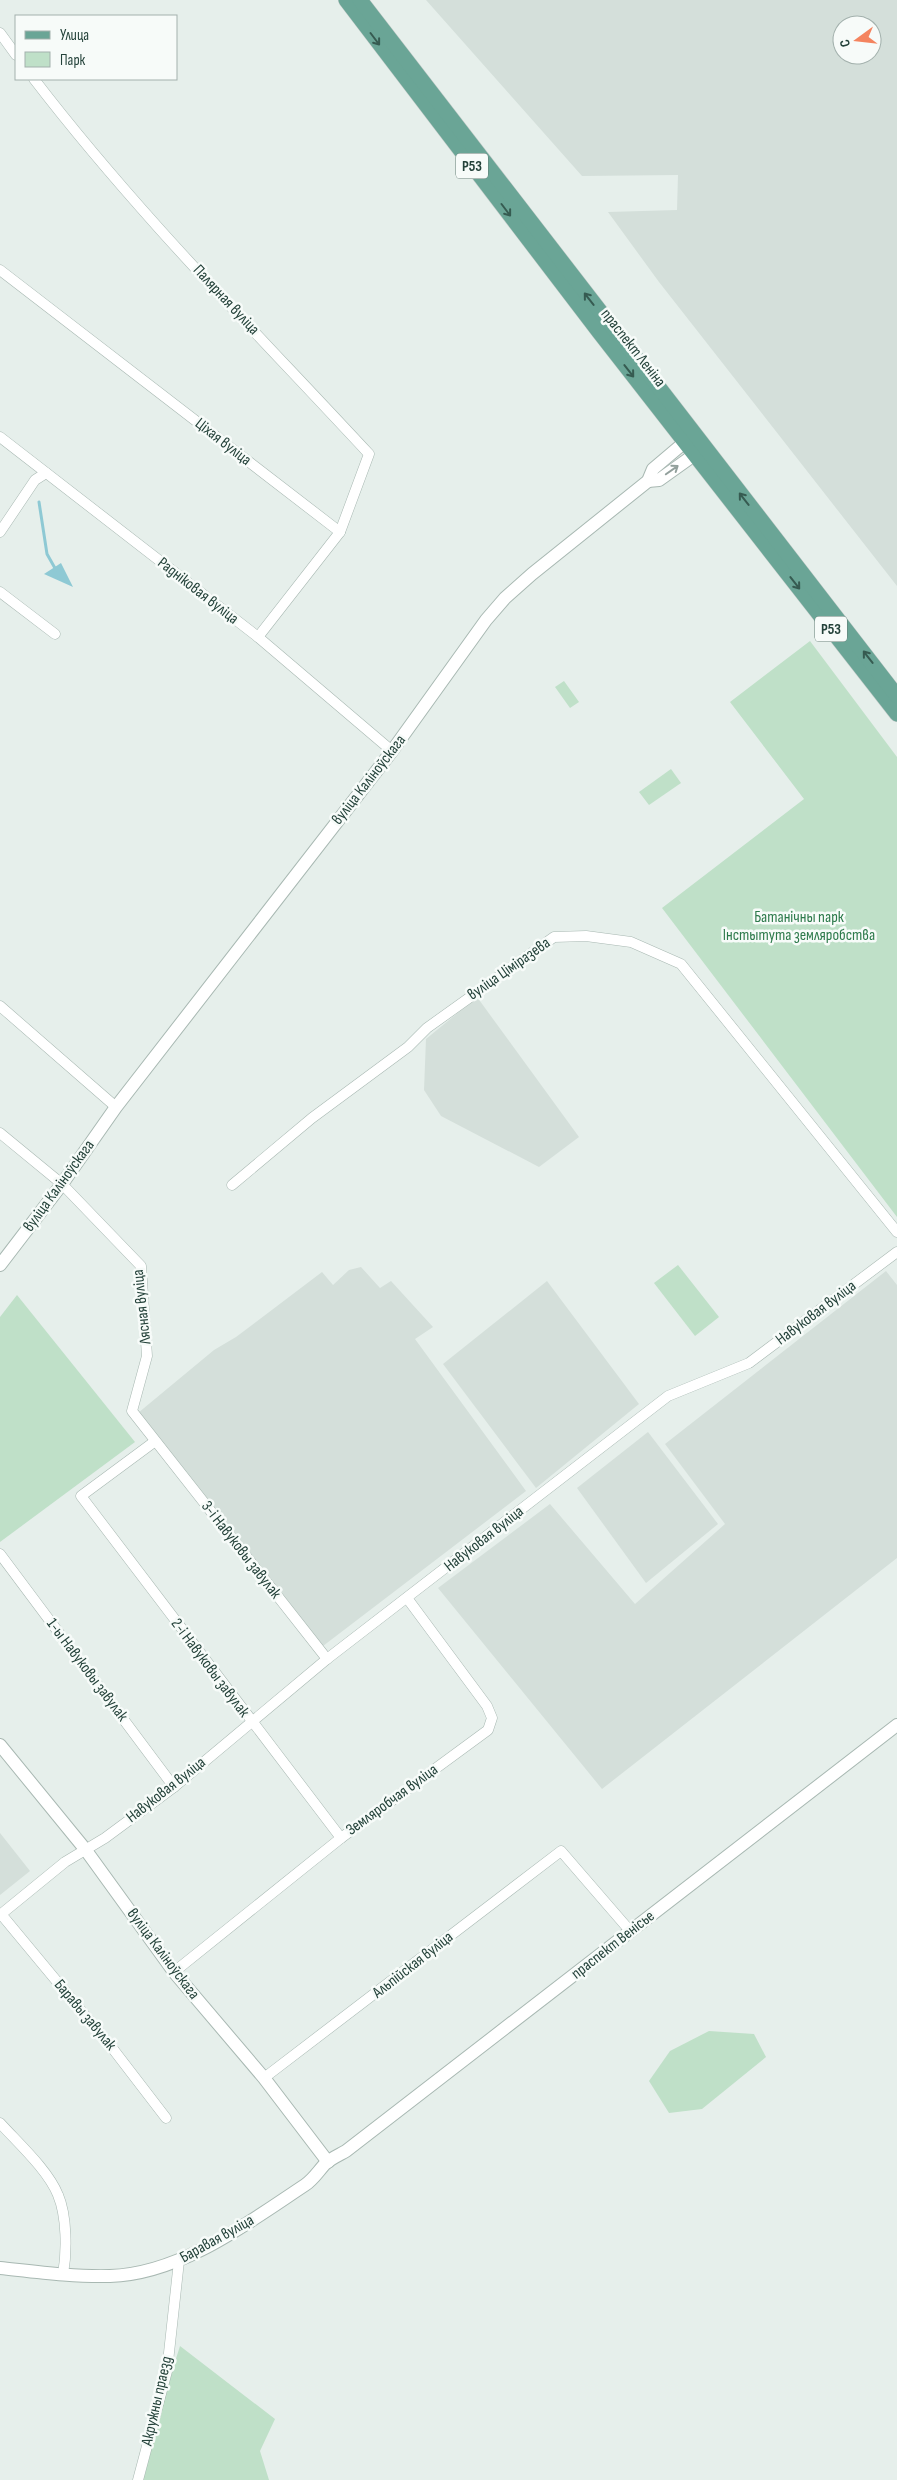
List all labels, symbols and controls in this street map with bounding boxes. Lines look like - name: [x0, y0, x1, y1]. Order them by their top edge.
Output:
- legend: [15, 15, 178, 80]
- north arrow: [832, 15, 882, 65]
- text: Улица: [60, 26, 89, 45]
- one-way arrow: [370, 32, 381, 45]
- text: С: [836, 38, 854, 49]
- text: Парк: [60, 51, 86, 70]
- road number: Р53: [456, 154, 488, 178]
- one-way arrow: [500, 203, 511, 216]
- street label: Палярная вуліца: [189, 261, 263, 339]
- one-way arrow: [584, 292, 594, 306]
- street label: праспект Леніна: [597, 305, 669, 391]
- one-way arrow: [623, 364, 634, 377]
- street label: Ціхая вуліца: [191, 414, 255, 470]
- one-way arrow: [665, 465, 679, 475]
- one-way arrow: [739, 493, 750, 506]
- street label: Радніковая вуліца: [154, 554, 242, 628]
- one-way arrow: [790, 576, 801, 589]
- road number: Р53: [815, 616, 847, 642]
- one-way arrow: [862, 651, 873, 664]
- street label: вуліца Каліноўскага: [328, 731, 410, 829]
- park label: Батанічны парк Інстытута земляробства: [723, 908, 875, 945]
- street label: вуліца Ціміразева: [464, 934, 554, 1004]
- street label: вуліца Каліноўскага: [19, 1136, 99, 1236]
- street label: Лясная вуліца: [129, 1269, 155, 1346]
- street label: Навуковая вуліца: [772, 1277, 860, 1349]
- street label: 3-і Навуковы завулак: [197, 1497, 286, 1603]
- street label: Навуковая вуліца: [441, 1502, 527, 1576]
- street label: 1-ы Навуковы завулак: [42, 1615, 132, 1726]
- street label: 2-і Навуковы завулак: [167, 1615, 254, 1722]
- street label: Навуковая вуліца: [123, 1753, 209, 1827]
- street label: Земляробчая вуліца: [342, 1760, 442, 1840]
- street label: вуліца Каліноўскага: [123, 1905, 203, 2003]
- street label: праспект Венісье: [568, 1907, 658, 1983]
- street label: Альпійская вуліца: [368, 1928, 457, 2003]
- street label: Баравы завулак: [50, 1976, 121, 2055]
- street label: Баравая вуліца: [177, 2211, 257, 2267]
- street label: Акружны праезд: [137, 2354, 177, 2449]

